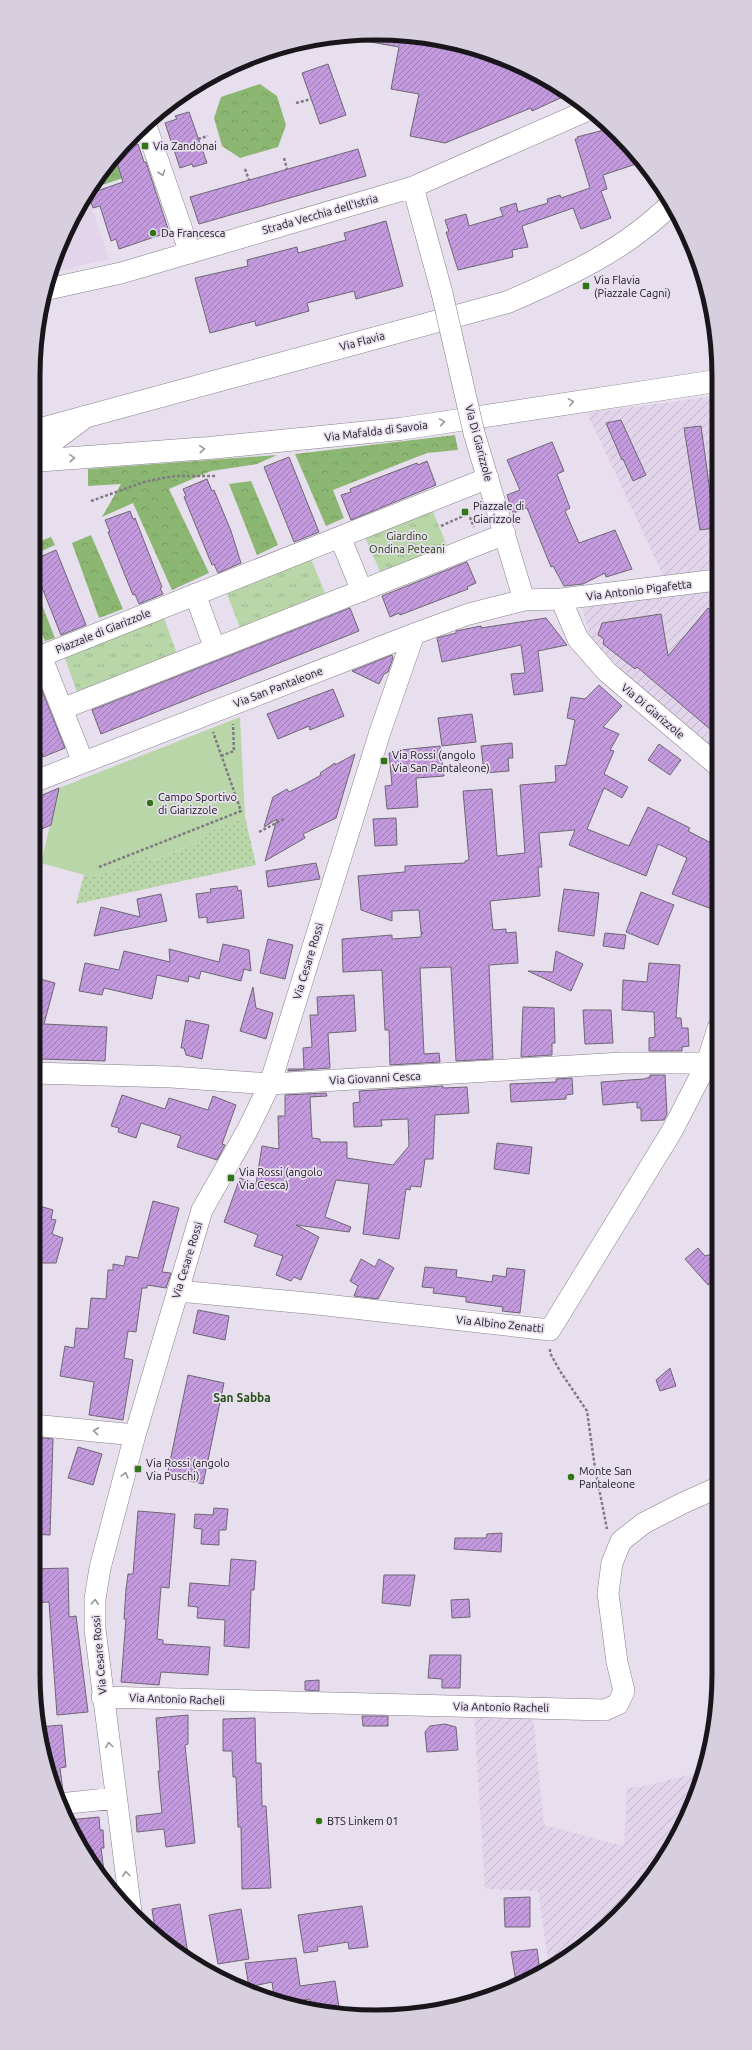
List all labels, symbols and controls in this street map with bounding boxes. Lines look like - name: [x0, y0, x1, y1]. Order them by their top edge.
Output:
- place label: Via Zandonai: [153, 140, 217, 152]
- marker: Via Zandonai: [140, 141, 150, 151]
- one-way arrow: [158, 170, 166, 177]
- street label: Strada Vecchia dell'Istria: [261, 192, 379, 236]
- place label: Da Francesca: [161, 227, 225, 239]
- marker: Da Francesca: [148, 228, 158, 238]
- place label: Via Flavia (Piazzale Cagni): [594, 274, 671, 300]
- marker: Via Flavia (Piazzale Cagni): [581, 281, 591, 291]
- street label: Via Flavia: [338, 329, 386, 353]
- one-way arrow: [567, 399, 574, 407]
- street label: Via Di Giarizzole: [463, 403, 495, 483]
- one-way arrow: [439, 418, 445, 427]
- street label: Via Mafalda di Savoia: [324, 419, 428, 443]
- one-way arrow: [199, 444, 205, 453]
- one-way arrow: [69, 454, 75, 463]
- place label: Piazzale di Giarizzole: [473, 500, 524, 525]
- marker: Piazzale di Giarizzole: [460, 507, 470, 517]
- park label: Giardino Ondina Peteani: [369, 530, 445, 555]
- street label: Via Antonio Pigafetta: [586, 578, 692, 602]
- street label: Piazzale di Giarizzole: [54, 606, 152, 656]
- street label: Via San Pantaleone: [232, 664, 324, 710]
- street label: Via Di Giarizzole: [619, 681, 687, 741]
- place label: Via Rossi (angolo Via San Pantaleone): [392, 749, 490, 775]
- marker: Via Rossi (angolo Via San Pantaleone): [379, 756, 389, 766]
- place label: Campo Sportivo di Giarizzole: [158, 791, 237, 816]
- marker: Campo Sportivo di Giarizzole: [145, 798, 155, 808]
- street label: Via Cesare Rossi: [291, 921, 325, 1001]
- street label: Via Giovanni Cesca: [329, 1070, 421, 1086]
- place label: Via Rossi (angolo Via Cesca): [239, 1166, 323, 1192]
- marker: Via Rossi (angolo Via Cesca): [226, 1173, 236, 1183]
- street label: Via Cesare Rossi: [170, 1220, 204, 1300]
- street label: Via Albino Zenatti: [456, 1313, 544, 1335]
- district label: San Sabba: [213, 1391, 271, 1404]
- one-way arrow: [93, 1427, 99, 1436]
- place label: Via Rossi (angolo Via Puschi): [146, 1457, 230, 1483]
- marker: Via Rossi (angolo Via Puschi): [133, 1464, 143, 1474]
- place label: Monte San Pantaleone: [579, 1465, 635, 1490]
- one-way arrow: [120, 1472, 128, 1478]
- marker: Monte San Pantaleone: [566, 1472, 576, 1482]
- one-way arrow: [91, 1599, 99, 1605]
- street label: Via Cesare Rossi: [90, 1615, 108, 1695]
- street label: Via Antonio Racheli: [129, 1691, 225, 1707]
- street label: Via Antonio Racheli: [453, 1700, 549, 1714]
- one-way arrow: [105, 1742, 114, 1748]
- place label: BTS Linkem 01: [327, 1815, 399, 1827]
- marker: BTS Linkem 01: [314, 1816, 324, 1826]
- one-way arrow: [122, 1871, 131, 1877]

